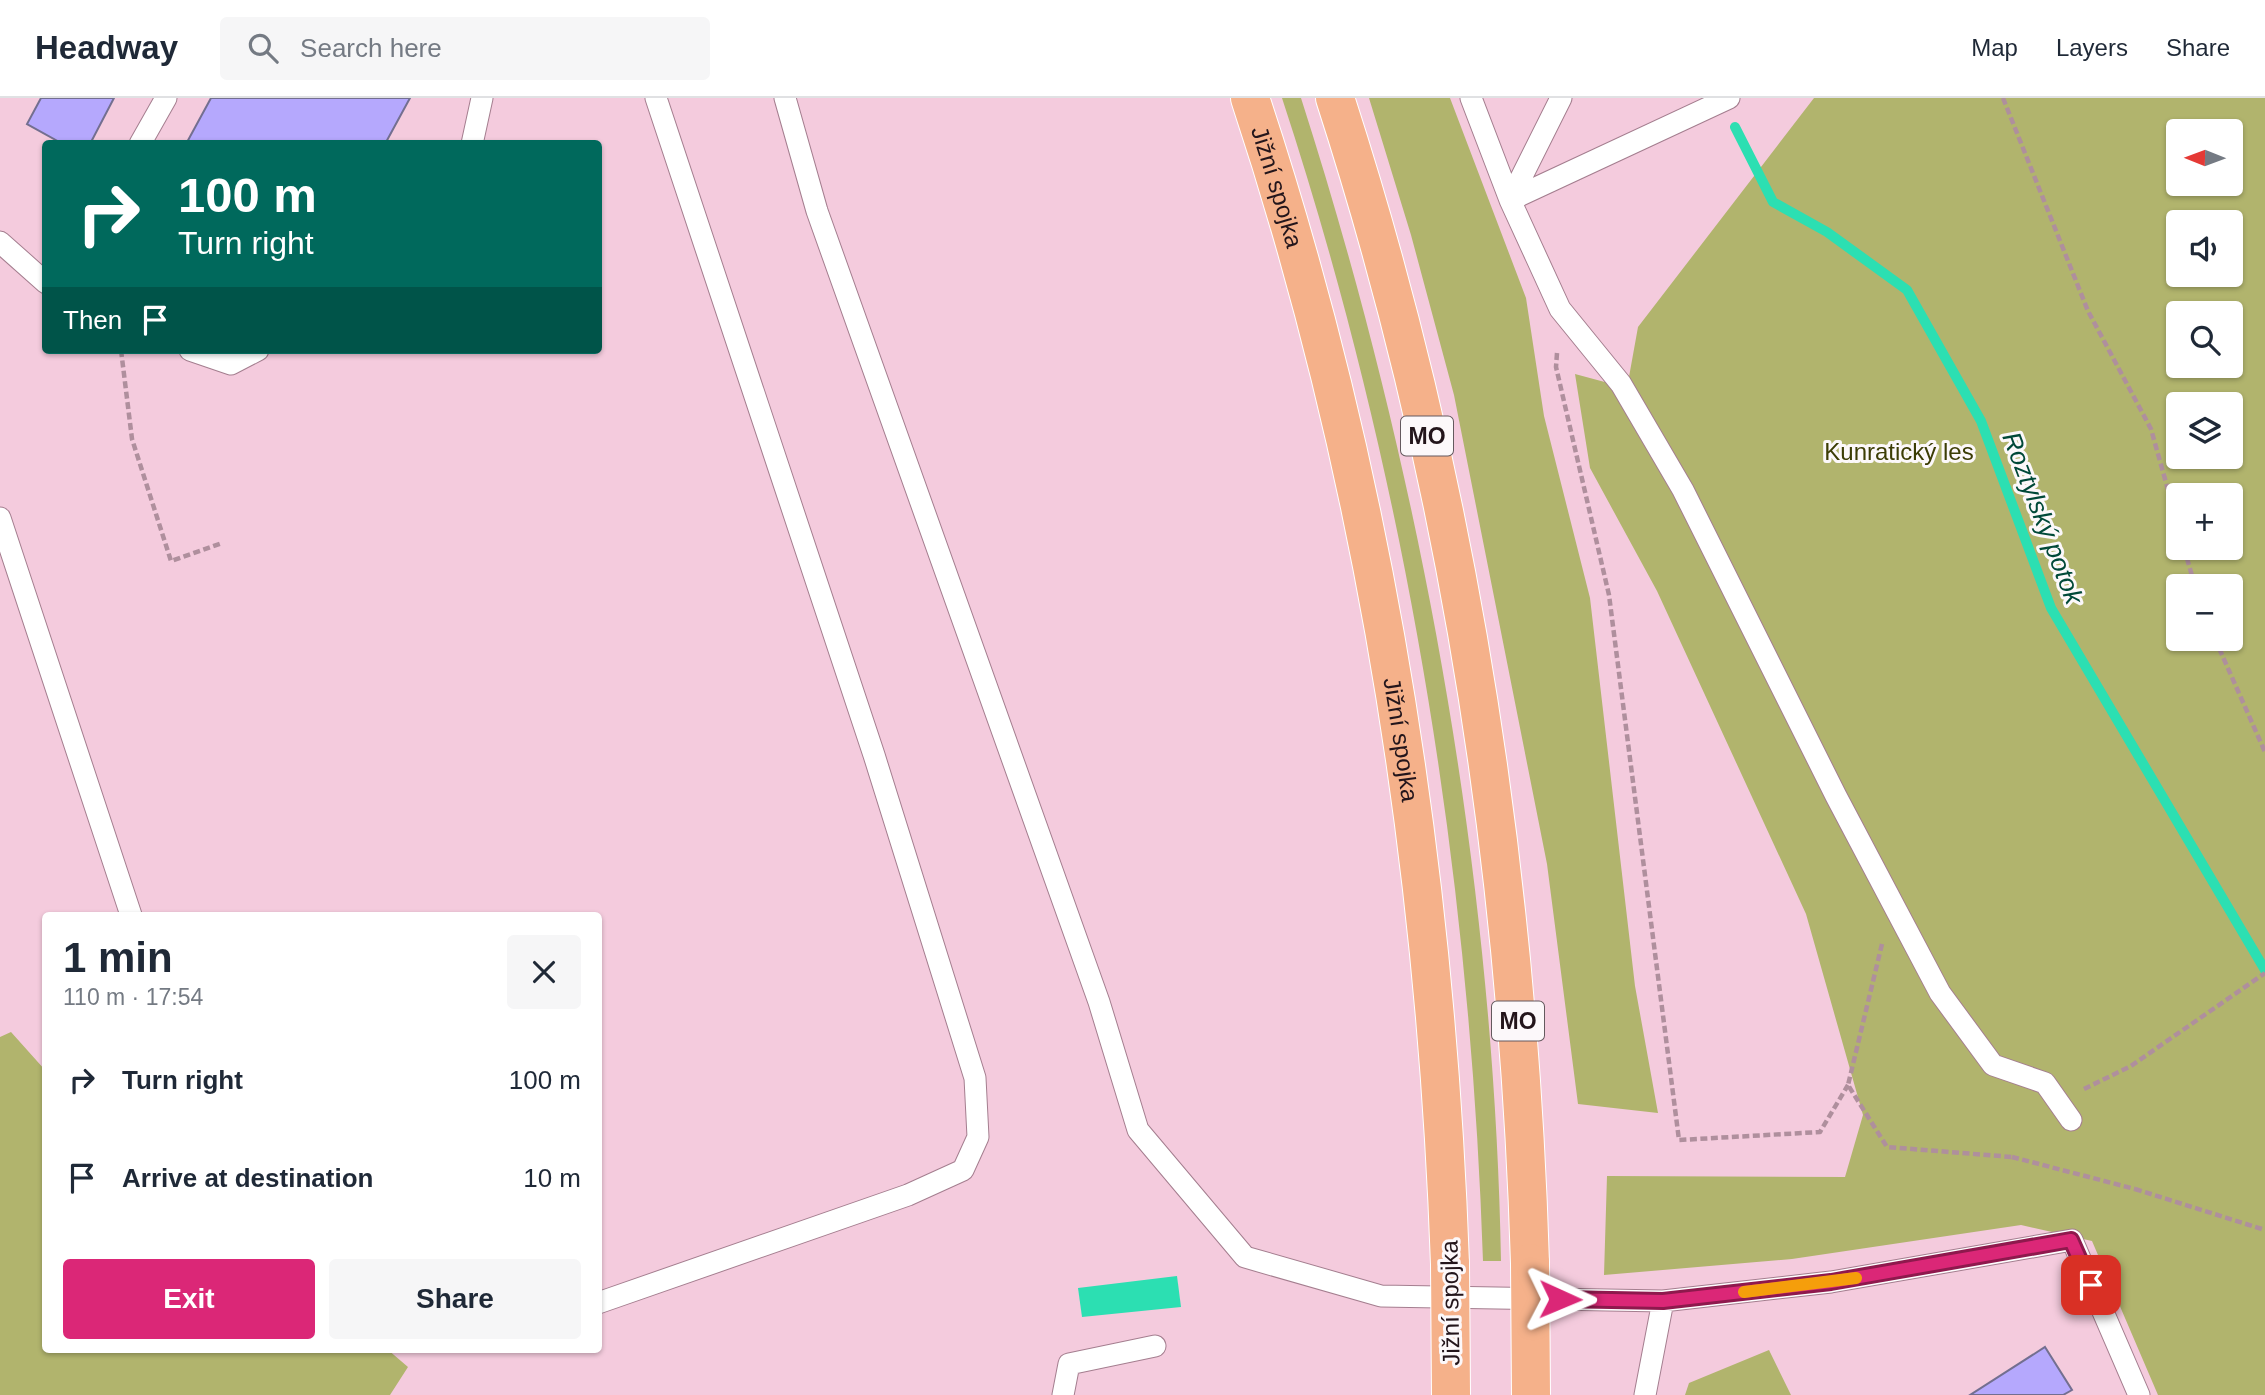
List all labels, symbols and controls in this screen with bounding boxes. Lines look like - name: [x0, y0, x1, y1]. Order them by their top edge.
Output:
- search box: [220, 17, 710, 80]
- text: Headway: [35, 29, 178, 66]
- icon: search: [244, 29, 282, 67]
- text: Search here: [300, 33, 442, 63]
- text: Map: [1971, 34, 2018, 61]
- text: Layers: [2056, 34, 2128, 61]
- text: Share: [2166, 34, 2230, 61]
- north arrow: [2166, 119, 2244, 196]
- map controls: [2166, 119, 2243, 651]
- street label: Jižní spojka: [1247, 123, 1309, 251]
- icon: right: [63, 168, 154, 259]
- text: 100 m: [178, 168, 317, 222]
- button: sound: [2166, 210, 2243, 287]
- text: Turn right: [178, 225, 314, 261]
- icon: arrive: [136, 301, 174, 339]
- button: search: [2166, 301, 2243, 378]
- text: Then: [63, 305, 122, 335]
- button: layers: [2166, 392, 2243, 469]
- road number: MO: [1401, 416, 1453, 456]
- water label: Roztylský potok: [1996, 428, 2090, 610]
- park label: Kunratický les: [1824, 438, 1974, 465]
- button: +: [2166, 483, 2243, 560]
- button: −: [2166, 574, 2243, 651]
- street label: Jižní spojka: [1379, 675, 1424, 804]
- text: 1 min: [63, 934, 173, 981]
- button: close: [507, 935, 581, 1009]
- text: 110 m · 17:54: [63, 984, 203, 1010]
- road number: MO: [1492, 1002, 1544, 1040]
- icon: right: [63, 1061, 101, 1099]
- text: Turn right: [122, 1065, 243, 1095]
- text: 100 m: [509, 1065, 581, 1095]
- icon: arrive: [63, 1159, 101, 1197]
- text: Arrive at destination: [122, 1163, 373, 1193]
- text: 10 m: [523, 1163, 581, 1193]
- street label: Jižní spojka: [1435, 1239, 1465, 1366]
- pin: [2061, 1255, 2121, 1315]
- button: Exit: [63, 1259, 315, 1339]
- button: Share: [329, 1259, 581, 1339]
- position arrow: [1523, 1262, 1597, 1336]
- icon: arrive: [2072, 1266, 2110, 1304]

